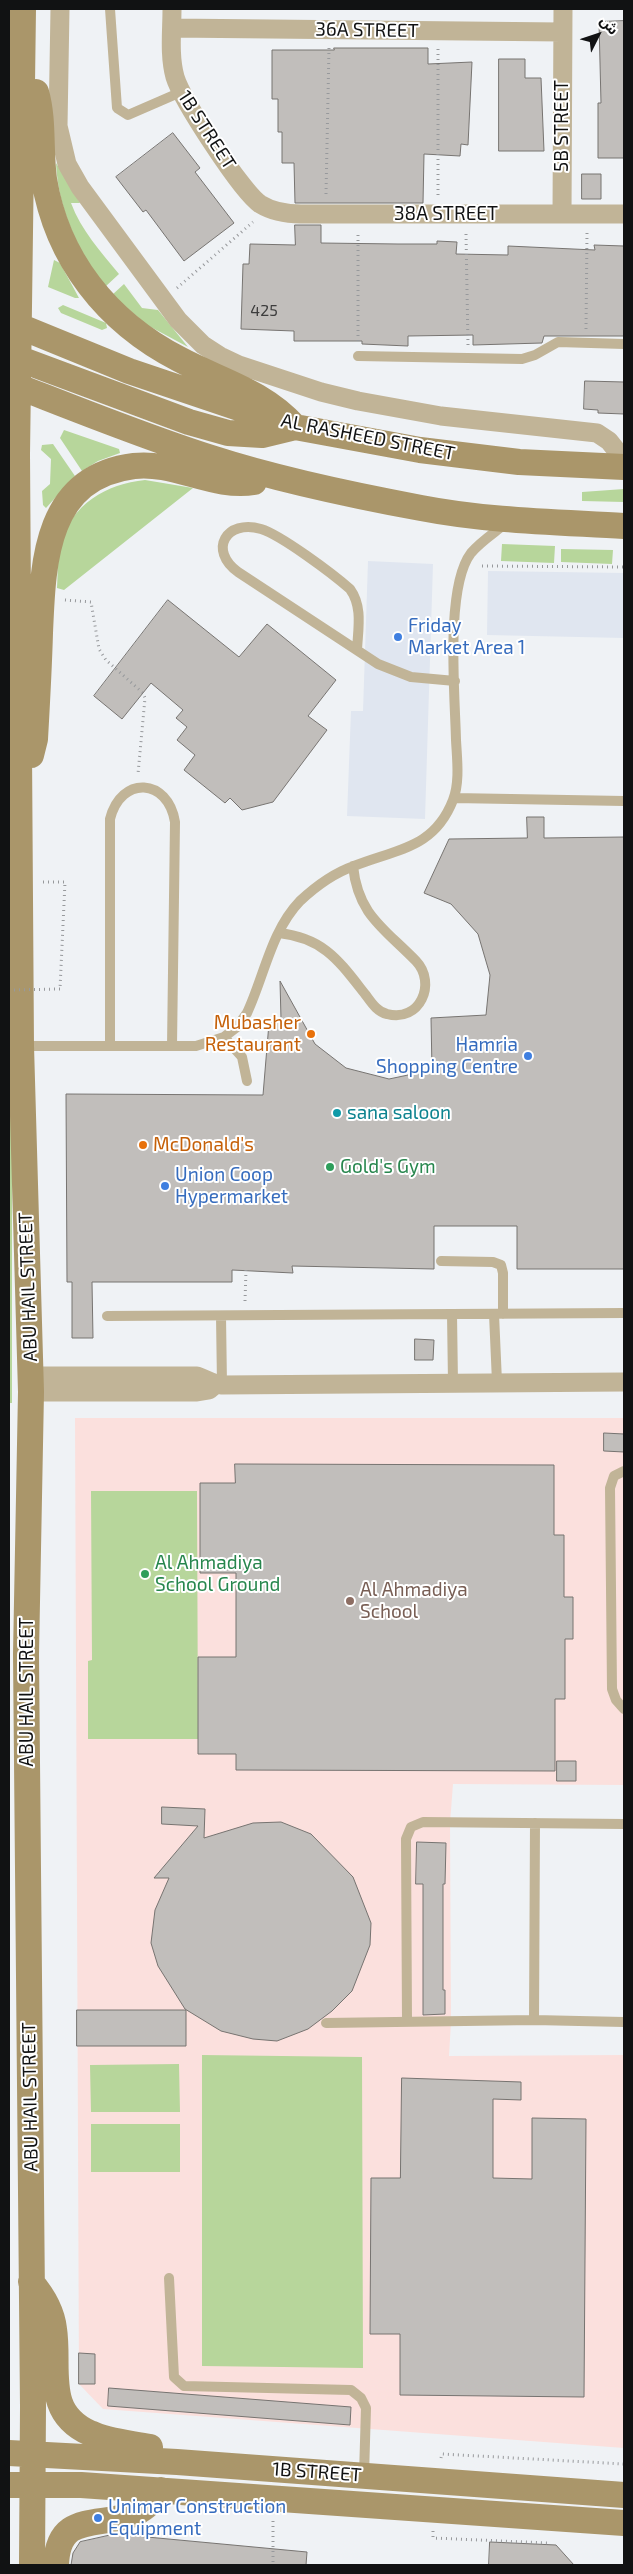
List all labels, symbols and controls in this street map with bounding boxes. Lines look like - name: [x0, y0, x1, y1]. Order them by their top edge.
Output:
- north arrow: [573, 10, 623, 60]
- text: ش: [597, 12, 622, 38]
- street label: 36A STREET: [315, 18, 419, 42]
- street label: 5B STREET: [551, 80, 573, 172]
- street label: 1B STREET: [173, 86, 241, 174]
- street label: 38A STREET: [394, 203, 498, 225]
- house number: 425: [250, 301, 278, 321]
- street label: AL RASHEED STREET: [279, 409, 457, 465]
- place label: Friday Market Area 1: [408, 615, 525, 659]
- marker: Friday Market Area 1: [392, 631, 404, 643]
- place label: Mubasher Restaurant: [205, 1012, 301, 1056]
- marker: Mubasher Restaurant: [305, 1028, 317, 1040]
- place label: Hamria Shopping Centre: [376, 1034, 518, 1078]
- marker: Hamria Shopping Centre: [522, 1050, 534, 1062]
- place label: sana saloon: [347, 1102, 451, 1124]
- marker: sana saloon: [331, 1107, 343, 1119]
- place label: McDonald's: [153, 1134, 254, 1156]
- marker: McDonald's: [137, 1139, 149, 1151]
- place label: Gold's Gym: [340, 1156, 436, 1178]
- marker: Gold's Gym: [324, 1161, 336, 1173]
- place label: Union Coop Hypermarket: [175, 1164, 288, 1208]
- marker: Union Coop Hypermarket: [159, 1180, 171, 1192]
- street label: ABU HAIL STREET: [14, 1212, 42, 1362]
- place label: Al Ahmadiya School Ground: [155, 1552, 280, 1596]
- marker: Al Ahmadiya School Ground: [139, 1568, 151, 1580]
- place label: Al Ahmadiya School: [360, 1579, 468, 1623]
- marker: Al Ahmadiya School: [344, 1595, 356, 1607]
- street label: ABU HAIL STREET: [16, 1617, 38, 1767]
- street label: ABU HAIL STREET: [17, 2022, 43, 2172]
- street label: 1B STREET: [272, 2458, 362, 2486]
- place label: Unimar Construction Equipment: [108, 2496, 286, 2540]
- marker: Unimar Construction Equipment: [92, 2512, 104, 2524]

